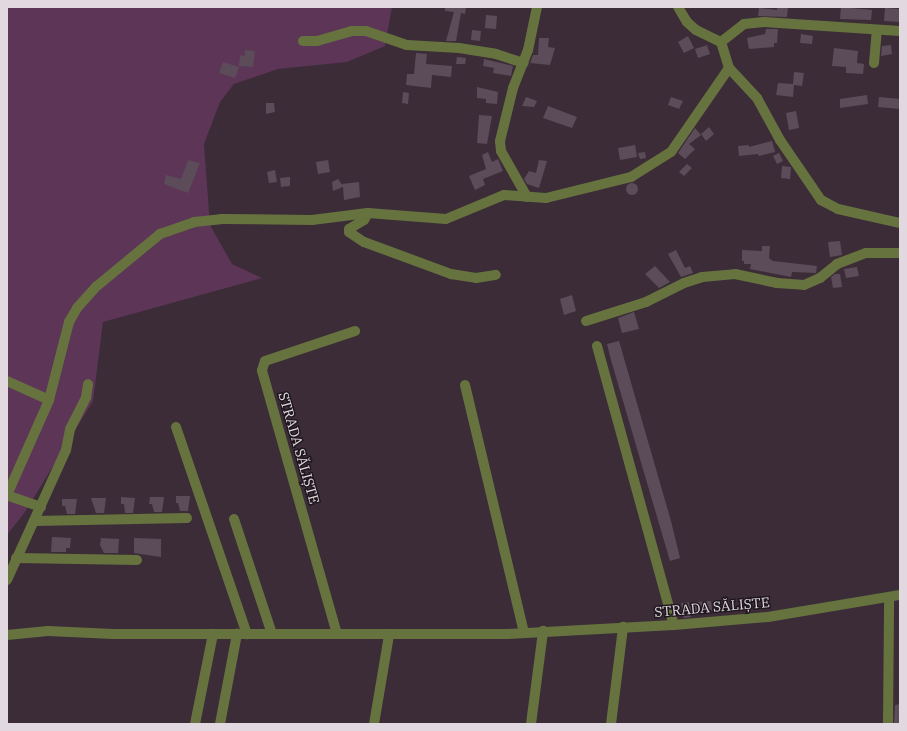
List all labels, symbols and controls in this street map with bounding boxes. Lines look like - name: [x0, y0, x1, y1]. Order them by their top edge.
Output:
- street label: STRADA SĂLIȘTE: [275, 390, 323, 506]
- street label: STRADA SĂLIȘTE: [654, 594, 770, 620]

